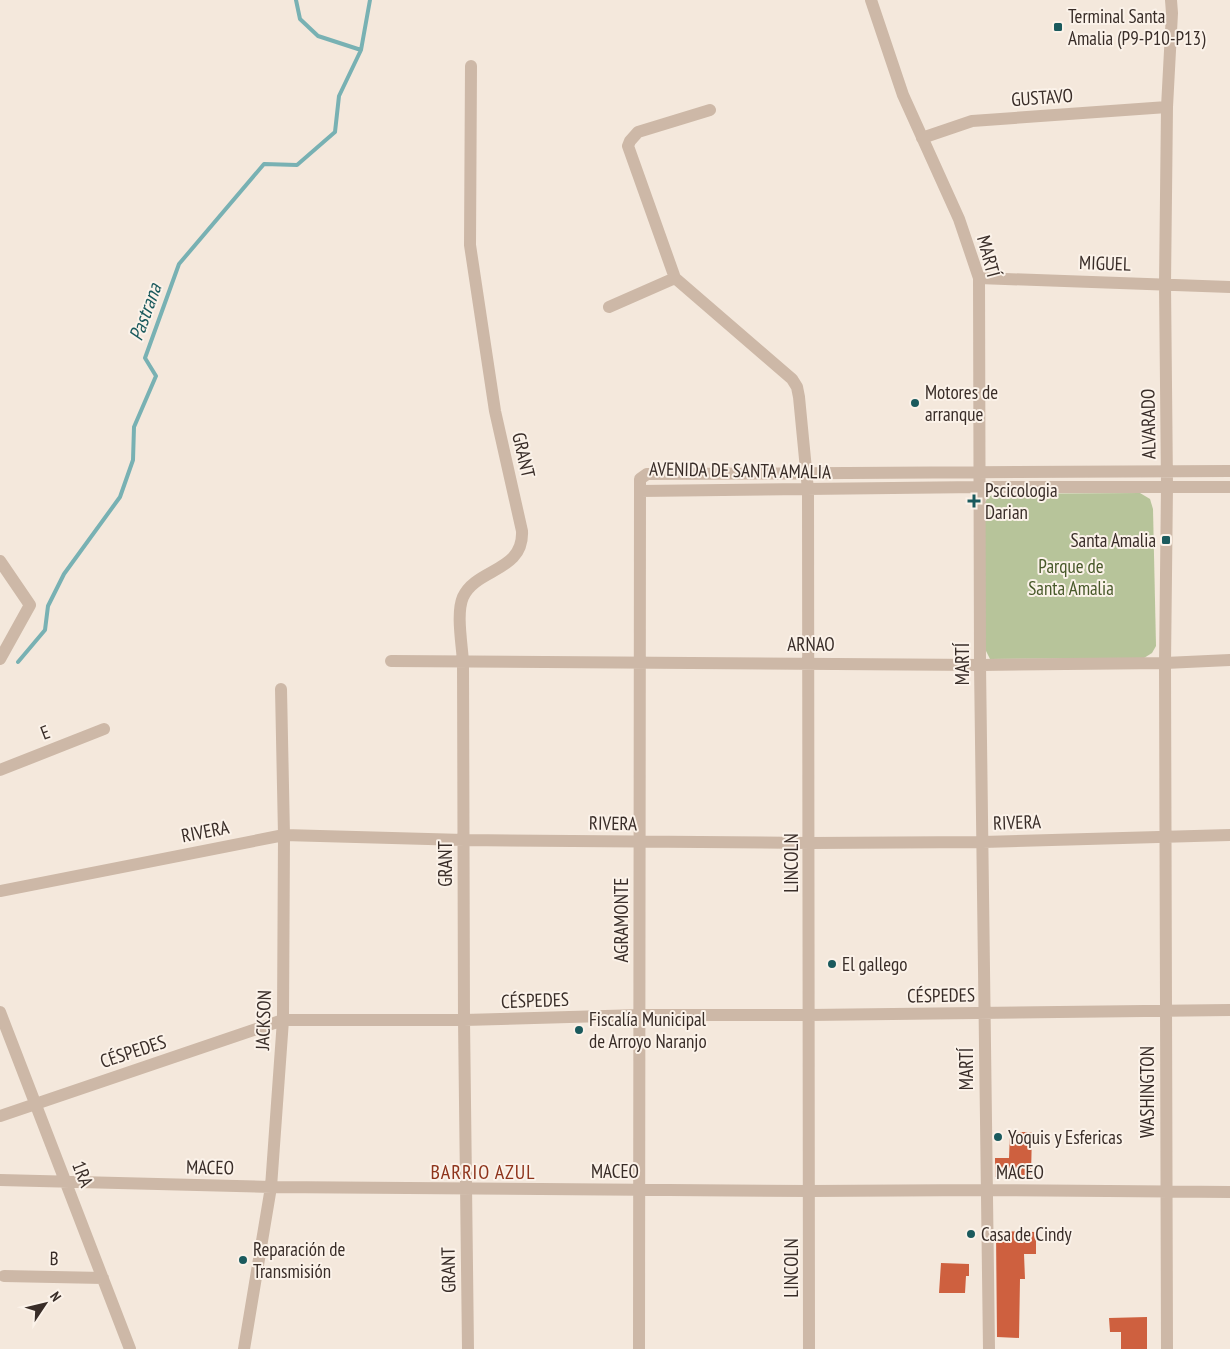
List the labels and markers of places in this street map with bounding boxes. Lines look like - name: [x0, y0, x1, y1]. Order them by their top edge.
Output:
- place label: Terminal Santa Amalia (P9-P10-P13): [1068, 4, 1206, 50]
- marker: Terminal Santa Amalia (P9-P10-P13): [1052, 21, 1064, 33]
- place label: Motores de arranque: [925, 380, 998, 426]
- marker: Motores de arranque: [909, 397, 921, 409]
- place label: Pscicologia Darian: [985, 478, 1058, 524]
- marker: Pscicologia Darian: [967, 494, 981, 508]
- place label: Santa Amalia: [1070, 528, 1156, 552]
- marker: Santa Amalia: [1160, 534, 1172, 546]
- place label: El gallego: [842, 952, 907, 976]
- marker: El gallego: [826, 958, 838, 970]
- place label: Fiscalía Municipal de Arroyo Naranjo: [589, 1007, 707, 1053]
- marker: Fiscalía Municipal de Arroyo Naranjo: [573, 1024, 585, 1036]
- place label: Yoquis y Esfericas: [1008, 1125, 1122, 1149]
- marker: Yoquis y Esfericas: [992, 1131, 1004, 1143]
- place label: Casa de Cindy: [981, 1222, 1073, 1246]
- marker: Casa de Cindy: [965, 1228, 977, 1240]
- place label: Reparación de Transmisión: [253, 1237, 346, 1283]
- marker: Reparación de Transmisión: [237, 1254, 249, 1266]

